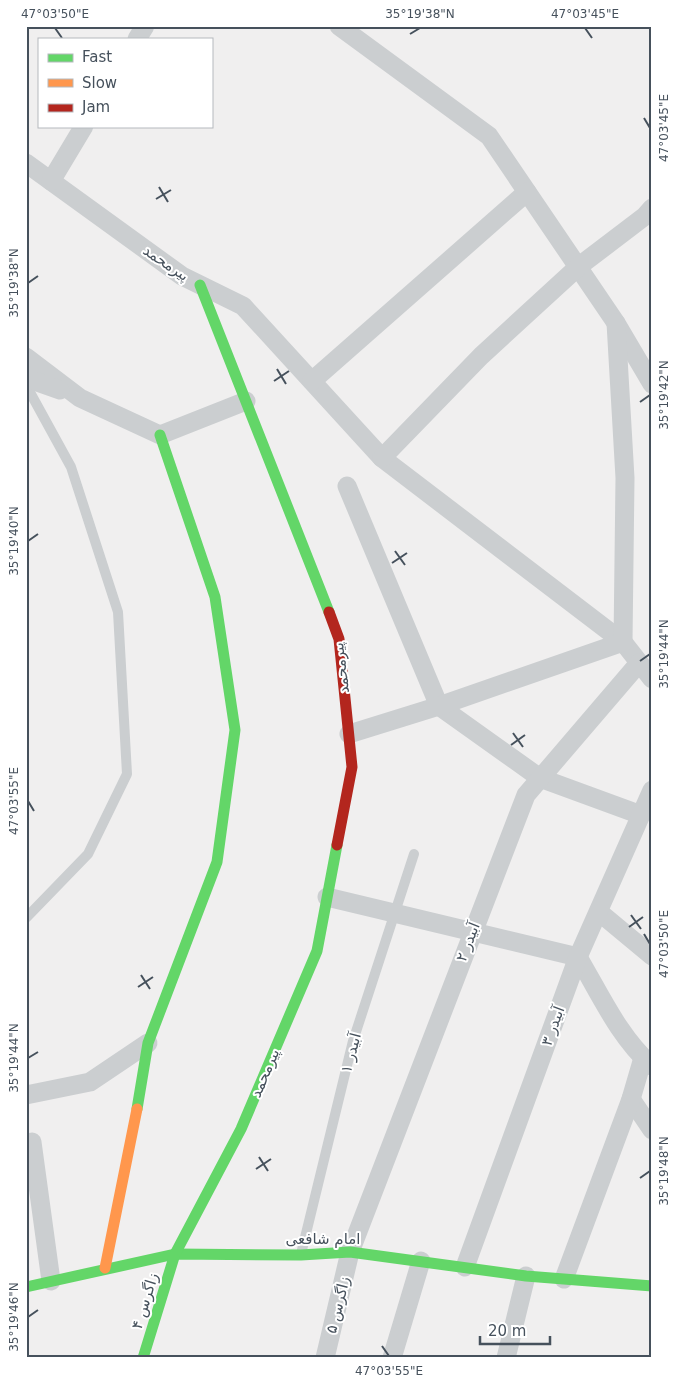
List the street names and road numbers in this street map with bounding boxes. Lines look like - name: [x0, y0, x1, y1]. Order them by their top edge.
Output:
- street label: پیرمحمد: [139, 241, 192, 286]
- street label: پیرمحمد: [329, 641, 354, 695]
- street label: آبیدر ۲: [452, 919, 484, 964]
- street label: آبیدر ۳: [538, 1003, 569, 1048]
- street label: آبیدر ۱: [337, 1030, 365, 1075]
- street label: پیرمحمد: [247, 1046, 284, 1100]
- street label: امام شافعی: [286, 1230, 360, 1248]
- street label: زاگرس ۴: [128, 1271, 162, 1331]
- street label: زاگرس ۵: [322, 1275, 354, 1335]

